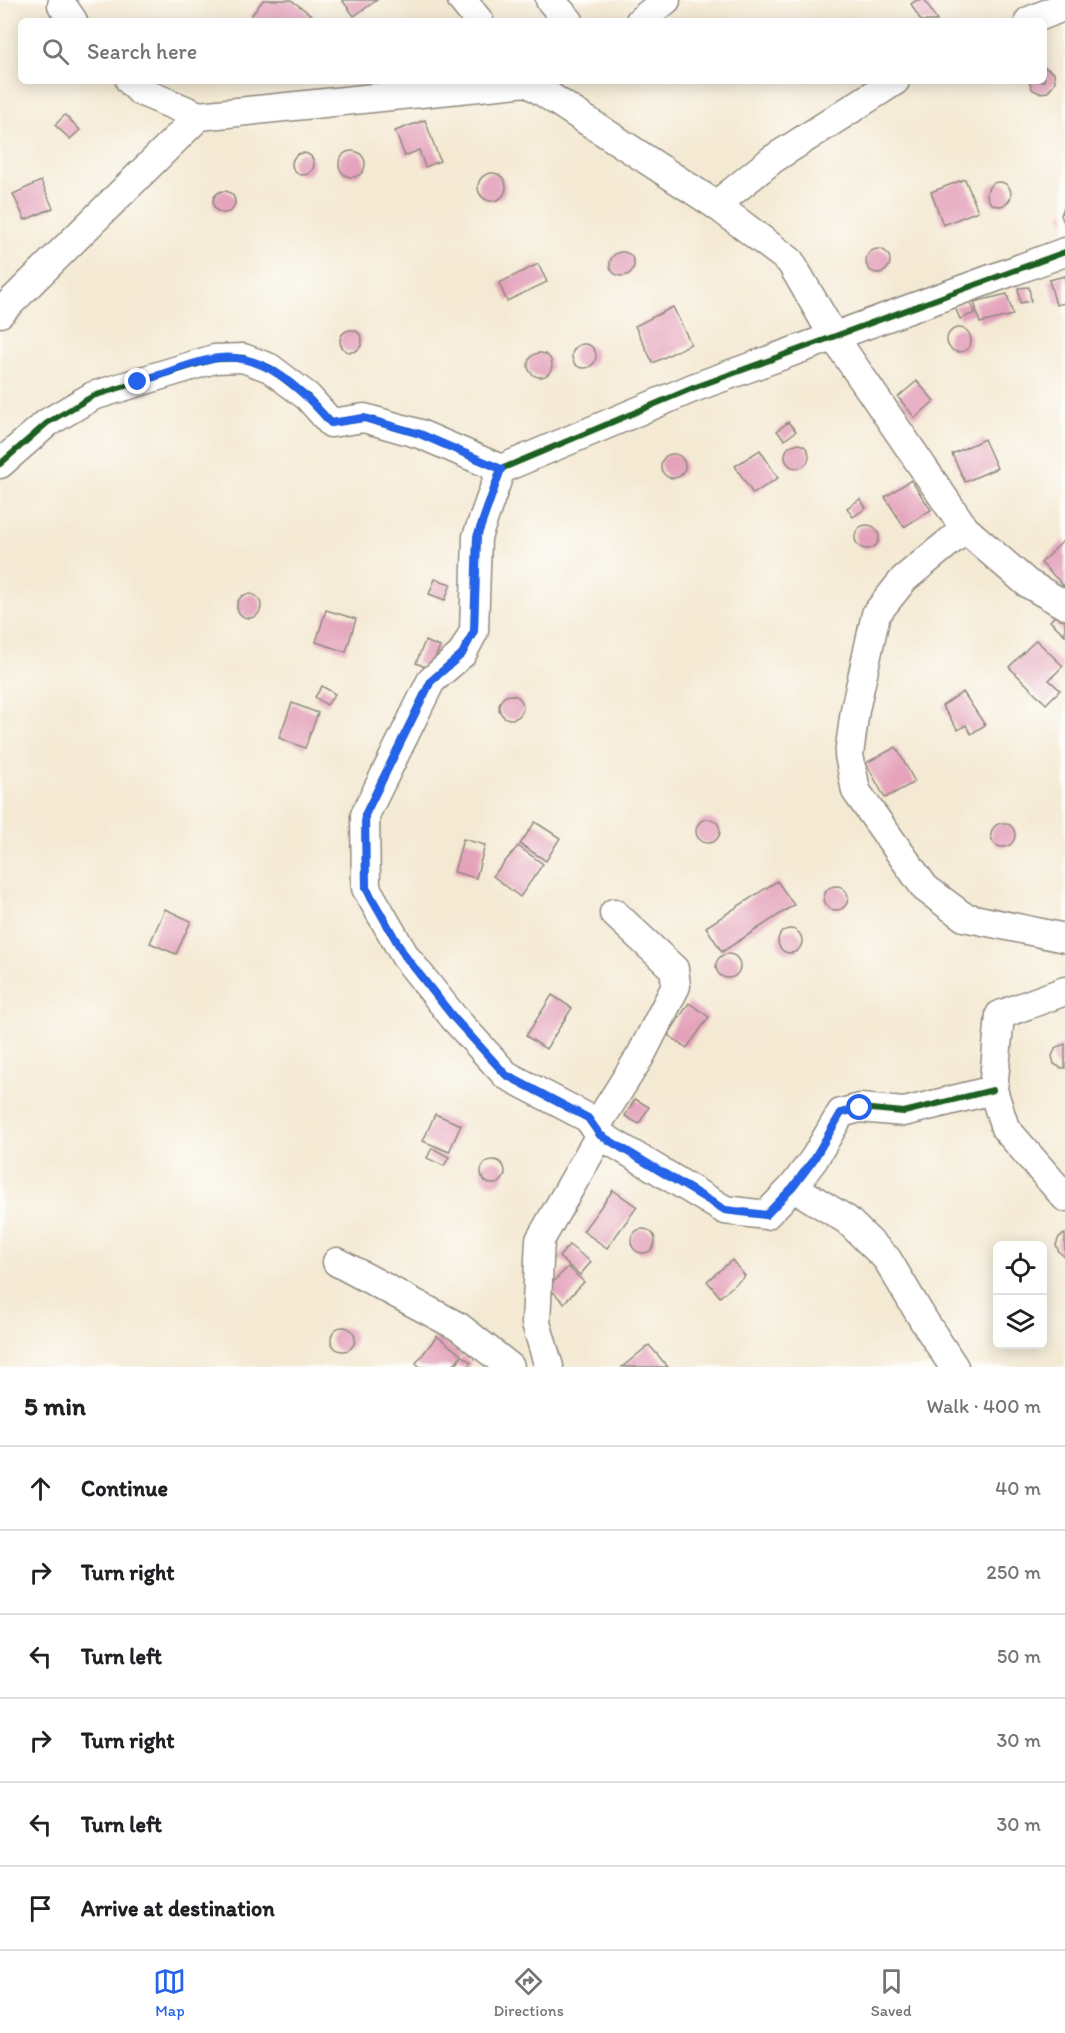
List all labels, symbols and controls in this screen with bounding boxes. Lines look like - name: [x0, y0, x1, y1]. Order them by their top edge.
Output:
- search box: [18, 18, 1047, 84]
- icon: search: [39, 35, 72, 68]
- text: Search here: [87, 38, 197, 65]
- route end: [124, 368, 150, 394]
- route start: [846, 1094, 872, 1120]
- map controls: [993, 1241, 1047, 1349]
- button: locate: [993, 1241, 1047, 1295]
- button: layers: [993, 1295, 1047, 1349]
- text: 5 min: [24, 1390, 86, 1422]
- text: Walk · 400 m: [927, 1394, 1041, 1418]
- icon: ahead: [24, 1472, 57, 1505]
- text: Continue: [81, 1475, 168, 1502]
- text: 40 m: [995, 1476, 1041, 1500]
- icon: right: [24, 1556, 57, 1589]
- text: Turn right: [81, 1559, 175, 1586]
- text: 250 m: [986, 1560, 1041, 1584]
- icon: left: [24, 1640, 57, 1673]
- text: Turn left: [81, 1643, 162, 1670]
- text: 50 m: [997, 1644, 1041, 1668]
- icon: right: [24, 1724, 57, 1757]
- text: Turn right: [81, 1727, 175, 1754]
- text: 30 m: [996, 1728, 1041, 1752]
- icon: left: [24, 1808, 57, 1841]
- text: Turn left: [81, 1811, 162, 1838]
- text: 30 m: [996, 1812, 1041, 1836]
- icon: arrive: [24, 1892, 57, 1925]
- text: Arrive at destination: [81, 1895, 275, 1922]
- tab: Map: [153, 1965, 186, 2020]
- tab: Directions: [493, 1965, 564, 2020]
- tab: Saved: [871, 1965, 912, 2020]

